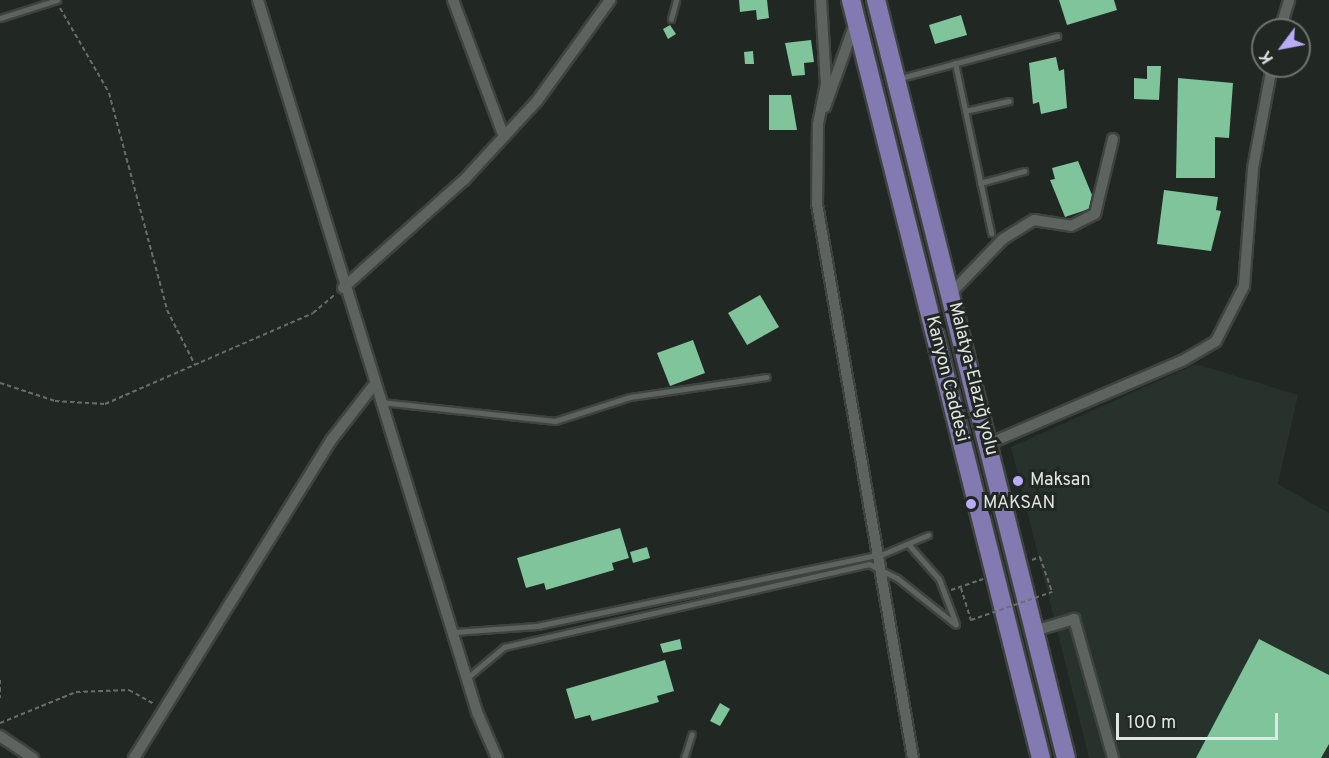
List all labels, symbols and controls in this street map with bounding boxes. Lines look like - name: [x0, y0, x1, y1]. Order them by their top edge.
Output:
- north arrow: [1251, 18, 1311, 78]
- text: K: [1256, 46, 1279, 67]
- street label: Malatya-Elazığ yolu: [943, 300, 1001, 458]
- street label: Kanyon Caddesi: [920, 314, 972, 444]
- place label: Maksan: [1030, 470, 1091, 492]
- marker: Maksan: [1011, 474, 1025, 488]
- place label: MAKSAN: [983, 493, 1055, 515]
- marker: MAKSAN: [964, 497, 978, 511]
- scale bar: [1119, 701, 1281, 739]
- text: 100 m: [1127, 712, 1176, 735]

